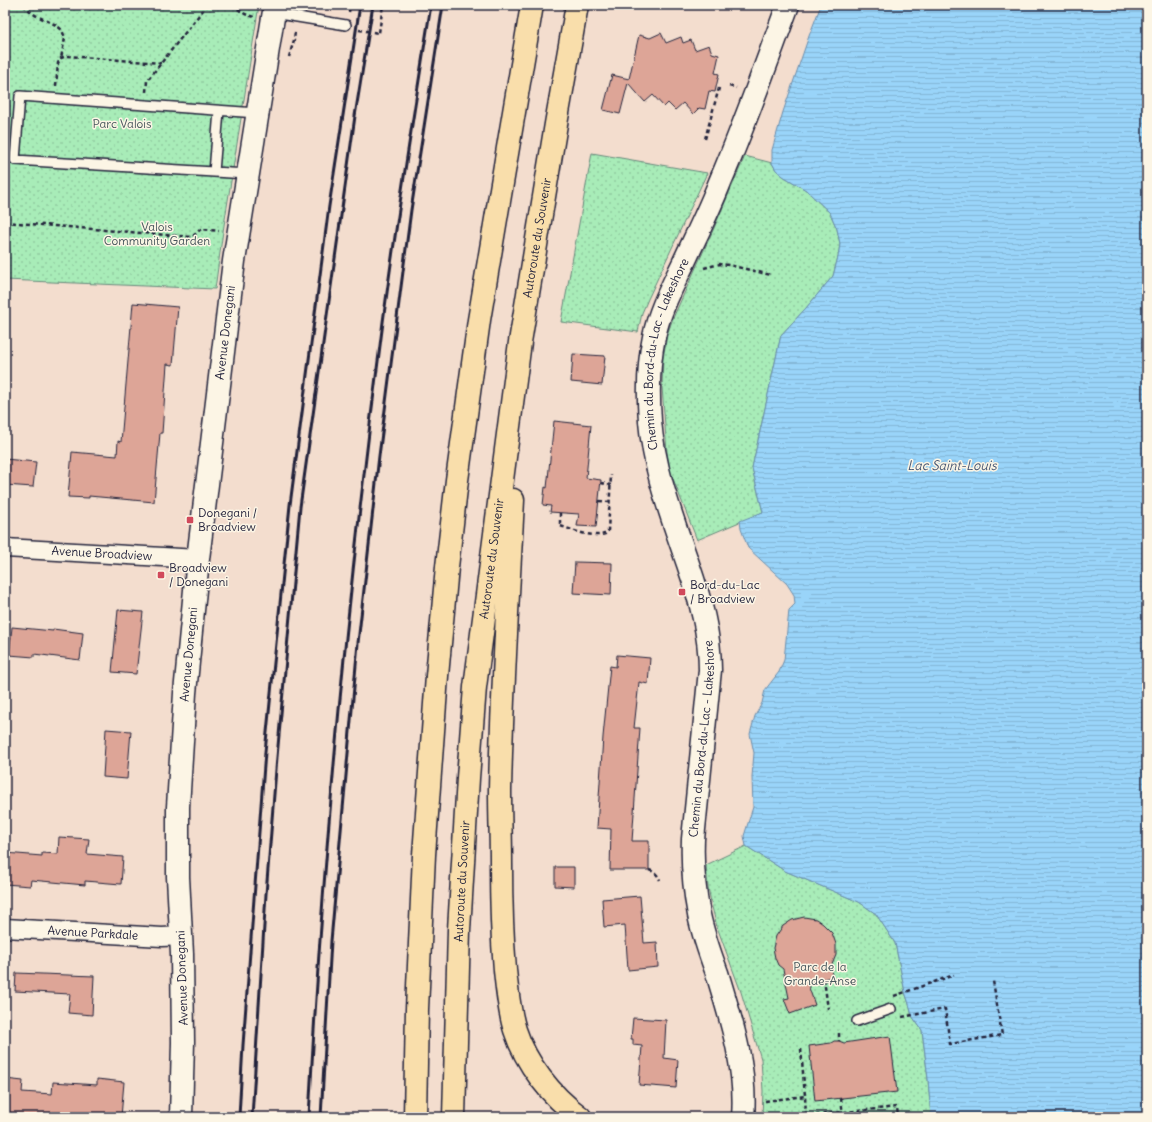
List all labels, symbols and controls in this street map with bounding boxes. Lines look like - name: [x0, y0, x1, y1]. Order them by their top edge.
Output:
- park label: Parc Valois: [93, 116, 151, 131]
- street label: Autoroute du Souvenir: [519, 177, 554, 299]
- park label: Valois Community Garden: [104, 219, 210, 248]
- street label: Chemin du Bord-du-Lac - Lakeshore: [641, 256, 692, 451]
- street label: Avenue Donegani: [212, 285, 238, 381]
- water label: Lac Saint-Louis: [907, 457, 998, 474]
- street label: Autoroute du Souvenir: [476, 497, 507, 620]
- place label: Donegani / Broadview: [198, 505, 257, 534]
- marker: Donegani / Broadview: [185, 515, 195, 525]
- street label: Avenue Broadview: [51, 543, 153, 563]
- place label: Broadview / Donegani: [169, 560, 228, 589]
- marker: Broadview / Donegani: [156, 570, 166, 580]
- place label: Bord-du-Lac / Broadview: [690, 577, 760, 606]
- marker: Bord-du-Lac / Broadview: [677, 587, 687, 597]
- street label: Avenue Donegani: [176, 606, 200, 702]
- street label: Chemin du Bord-du-Lac - Lakeshore: [685, 640, 717, 838]
- street label: Autoroute du Souvenir: [451, 820, 472, 942]
- street label: Avenue Parkdale: [47, 922, 139, 943]
- street label: Avenue Donegani: [172, 930, 191, 1026]
- park label: Parc de la Grande-Anse: [784, 959, 856, 988]

